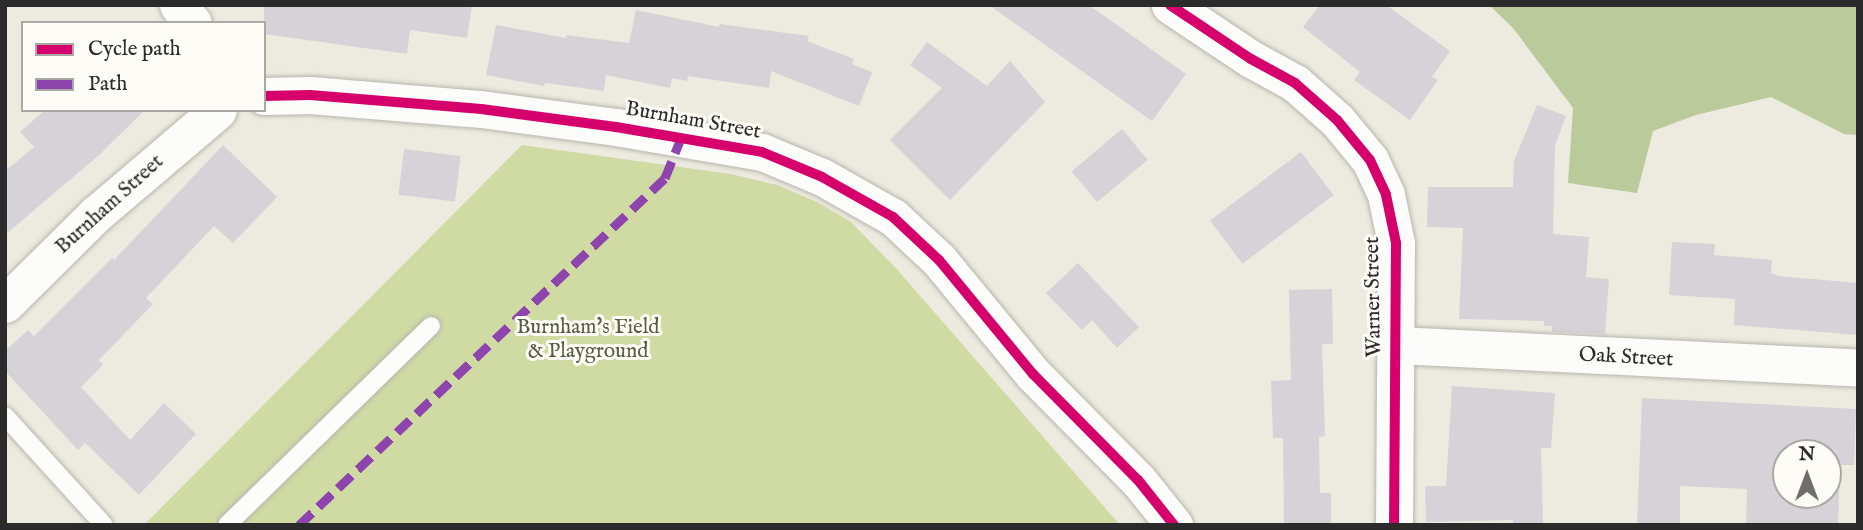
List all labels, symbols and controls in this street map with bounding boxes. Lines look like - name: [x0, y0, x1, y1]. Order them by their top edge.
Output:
- legend: [21, 21, 266, 112]
- text: Cycle path: [88, 36, 181, 63]
- text: Path: [88, 71, 127, 98]
- street label: Burnham Street: [623, 97, 763, 145]
- street label: Burnham Street: [51, 150, 169, 260]
- street label: Warner Street: [1360, 236, 1388, 358]
- park label: Burnham's Field & Playground: [516, 315, 660, 365]
- street label: Oak Street: [1578, 343, 1674, 373]
- north arrow: [1772, 439, 1842, 509]
- text: N: [1799, 443, 1815, 467]

